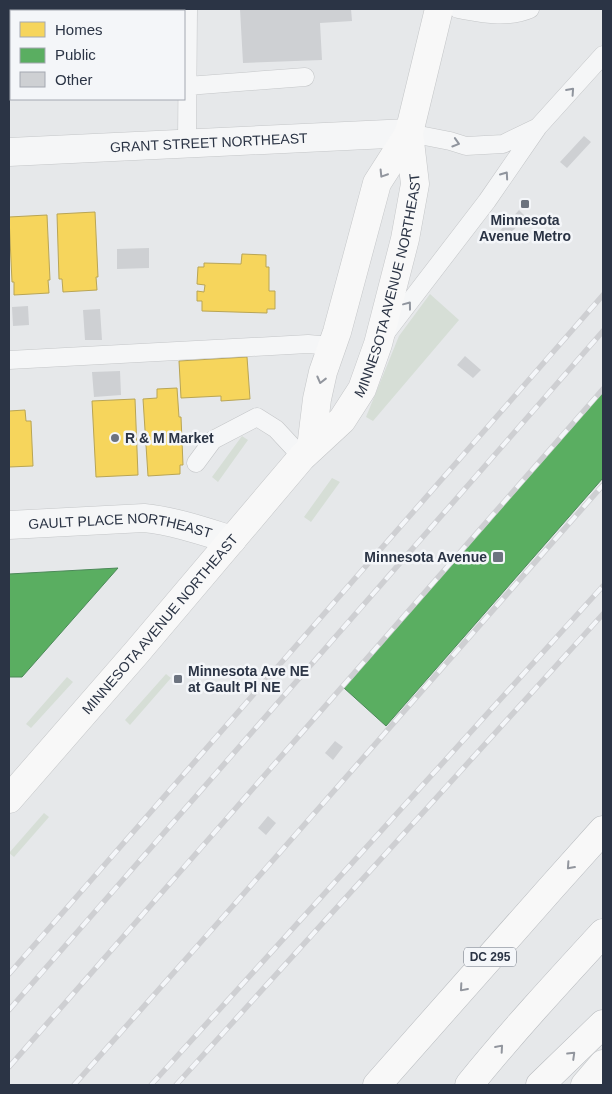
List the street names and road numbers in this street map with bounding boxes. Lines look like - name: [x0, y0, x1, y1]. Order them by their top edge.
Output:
- street label: GRANT STREET NORTHEAST: [110, 130, 308, 155]
- street label: MINNESOTA AVENUE NORTHEAST: [351, 172, 423, 400]
- street label: GAULT PLACE NORTHEAST: [28, 510, 214, 541]
- street label: MINNESOTA AVENUE NORTHEAST: [79, 531, 241, 717]
- road number: DC 295: [464, 948, 516, 966]

